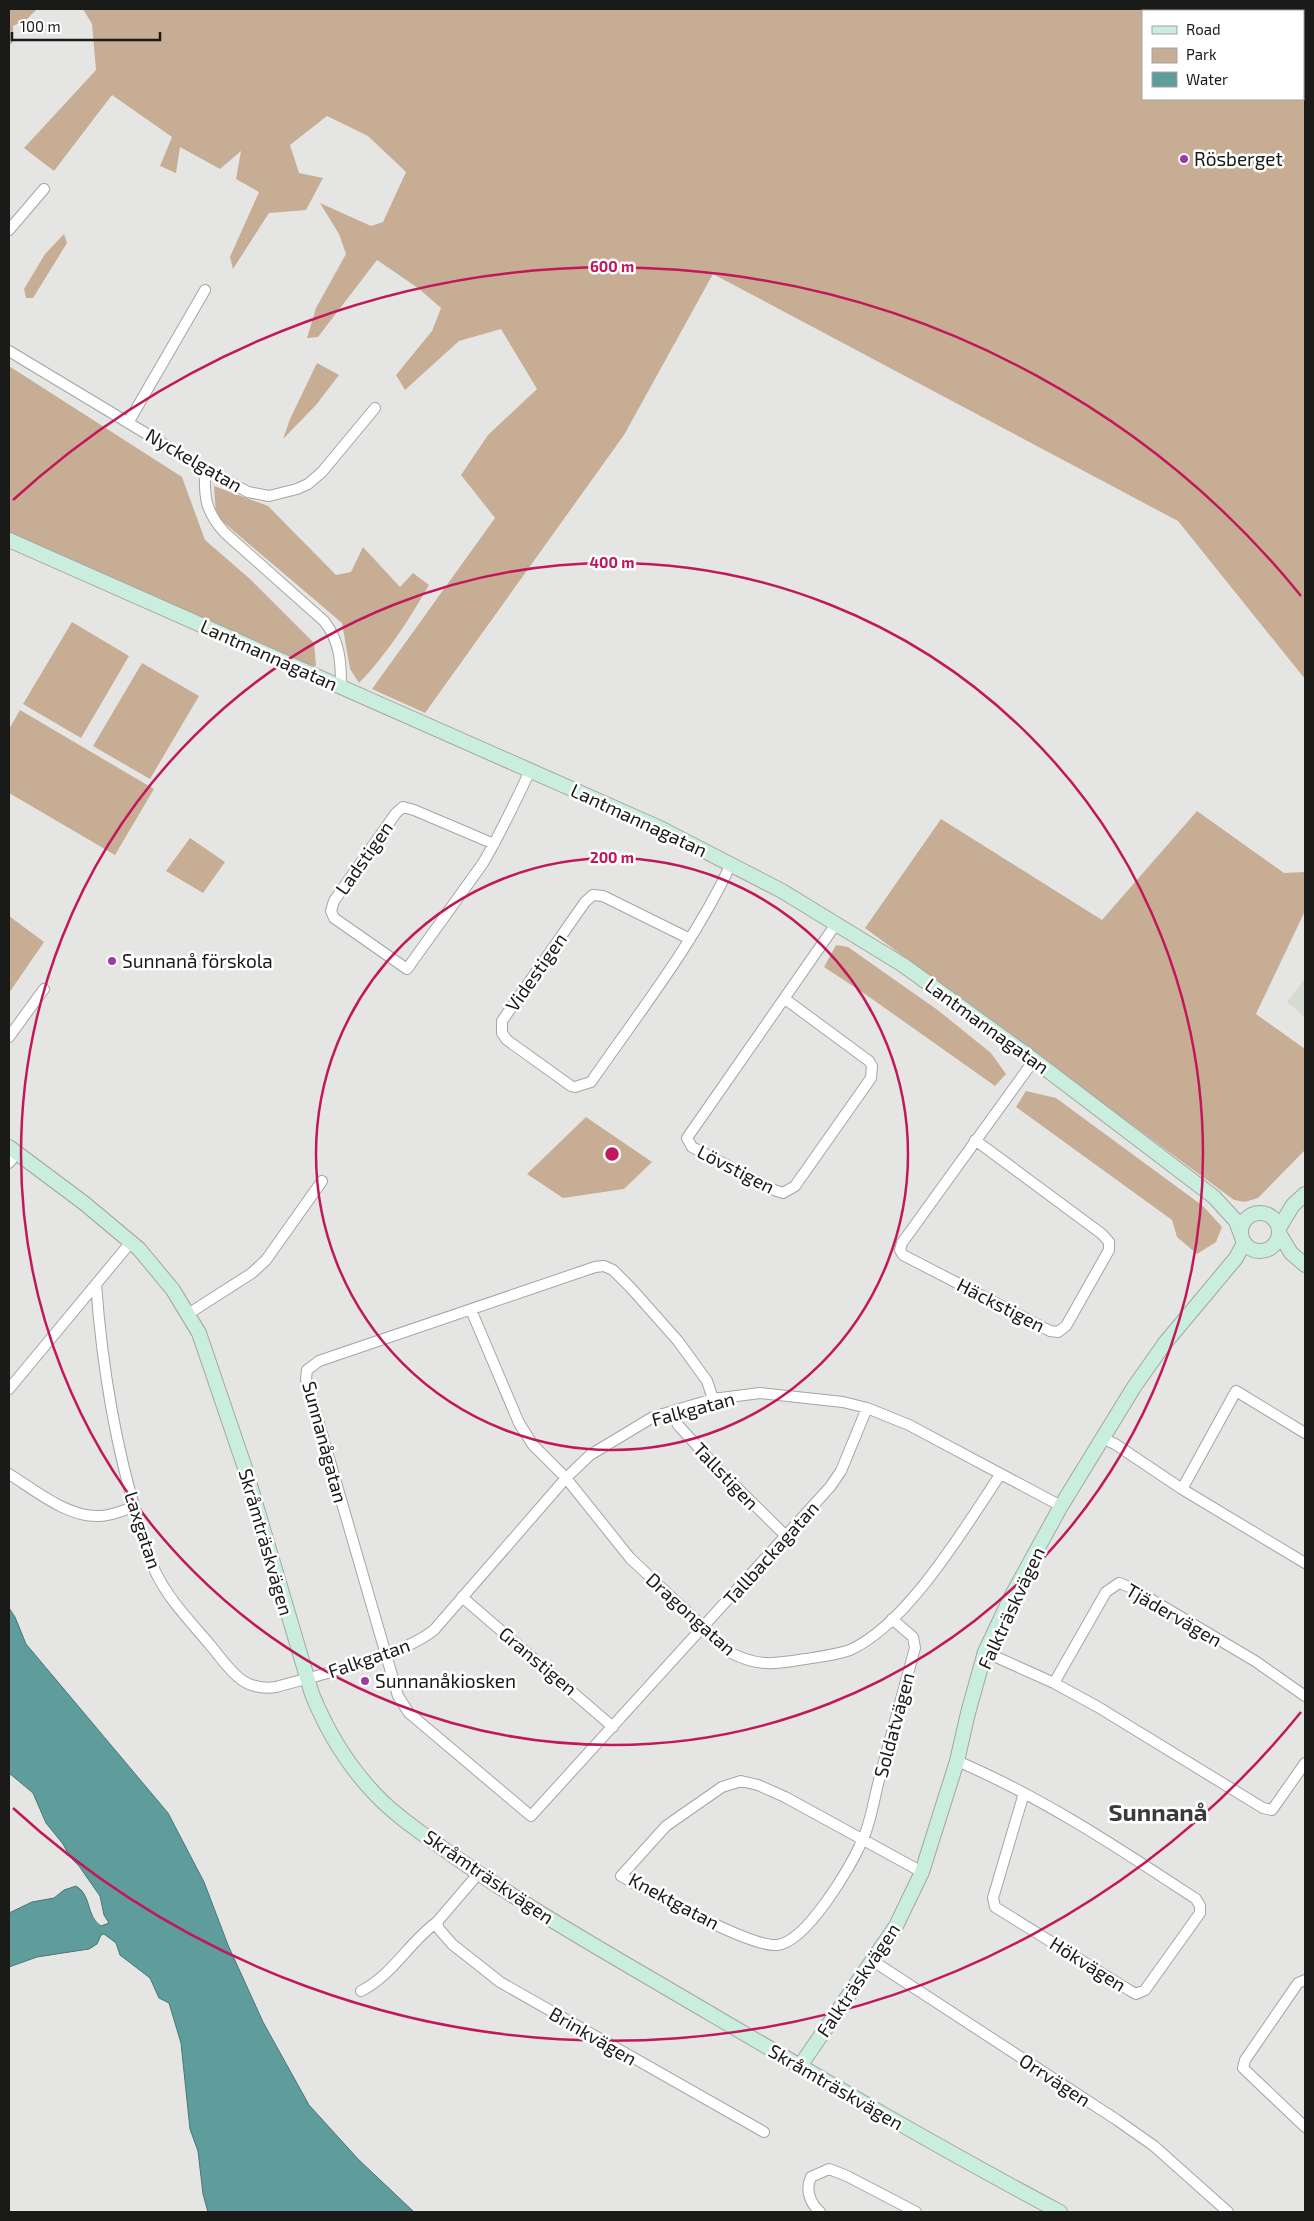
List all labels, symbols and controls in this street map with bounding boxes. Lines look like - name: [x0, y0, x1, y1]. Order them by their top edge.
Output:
- scale bar: [12, 10, 160, 42]
- legend: [1142, 10, 1304, 100]
- text: 100 m: [20, 17, 61, 35]
- text: Road: [1186, 20, 1221, 38]
- text: Park: [1186, 45, 1217, 63]
- text: Water: [1186, 70, 1228, 88]
- place label: Rösberget: [1194, 147, 1283, 170]
- marker: Rösberget: [1178, 153, 1190, 165]
- text: 600 m: [590, 257, 634, 275]
- street label: Nyckelgatan: [142, 423, 247, 496]
- text: 400 m: [590, 553, 634, 571]
- street label: Lantmannagatan: [197, 614, 341, 695]
- street label: Lantmannagatan: [567, 778, 711, 861]
- street label: Ladstigen: [330, 817, 397, 899]
- text: 200 m: [590, 848, 634, 866]
- street label: Videstigen: [500, 928, 571, 1015]
- place label: Sunnanå förskola: [122, 949, 273, 972]
- marker: Sunnanå förskola: [106, 955, 118, 967]
- street label: Lantmannagatan: [921, 973, 1054, 1078]
- street label: Lövstigen: [694, 1139, 779, 1198]
- centre of rings: [603, 1145, 621, 1163]
- street label: Häckstigen: [953, 1273, 1049, 1336]
- street label: Sunnanågatan: [298, 1378, 353, 1505]
- street label: Falkgatan: [649, 1386, 737, 1431]
- street label: Tallstigen: [689, 1437, 764, 1514]
- street label: Skråmträskvägen: [235, 1466, 298, 1618]
- street label: Laxgatan: [120, 1488, 167, 1571]
- street label: Tallbackagatan: [718, 1496, 823, 1609]
- street label: Falkträskvägen: [972, 1543, 1049, 1673]
- street label: Dragongatan: [642, 1567, 741, 1660]
- street label: Tjädervägen: [1122, 1578, 1226, 1651]
- street label: Granstigen: [495, 1621, 582, 1700]
- street label: Falkgatan: [325, 1633, 413, 1682]
- place label: Sunnanåkiosken: [375, 1669, 516, 1692]
- street label: Soldatvägen: [868, 1670, 919, 1780]
- marker: Sunnanåkiosken: [359, 1675, 371, 1687]
- district label: Sunnanå: [1109, 1797, 1207, 1826]
- street label: Skråmträskvägen: [420, 1825, 559, 1929]
- street label: Knektgatan: [625, 1867, 723, 1934]
- street label: Falkträskvägen: [811, 1918, 904, 2041]
- street label: Hökvägen: [1046, 1931, 1131, 1996]
- street label: Brinkvägen: [545, 2001, 641, 2070]
- street label: Skråmträskvägen: [765, 2039, 908, 2134]
- street label: Orrvägen: [1015, 2048, 1095, 2111]

